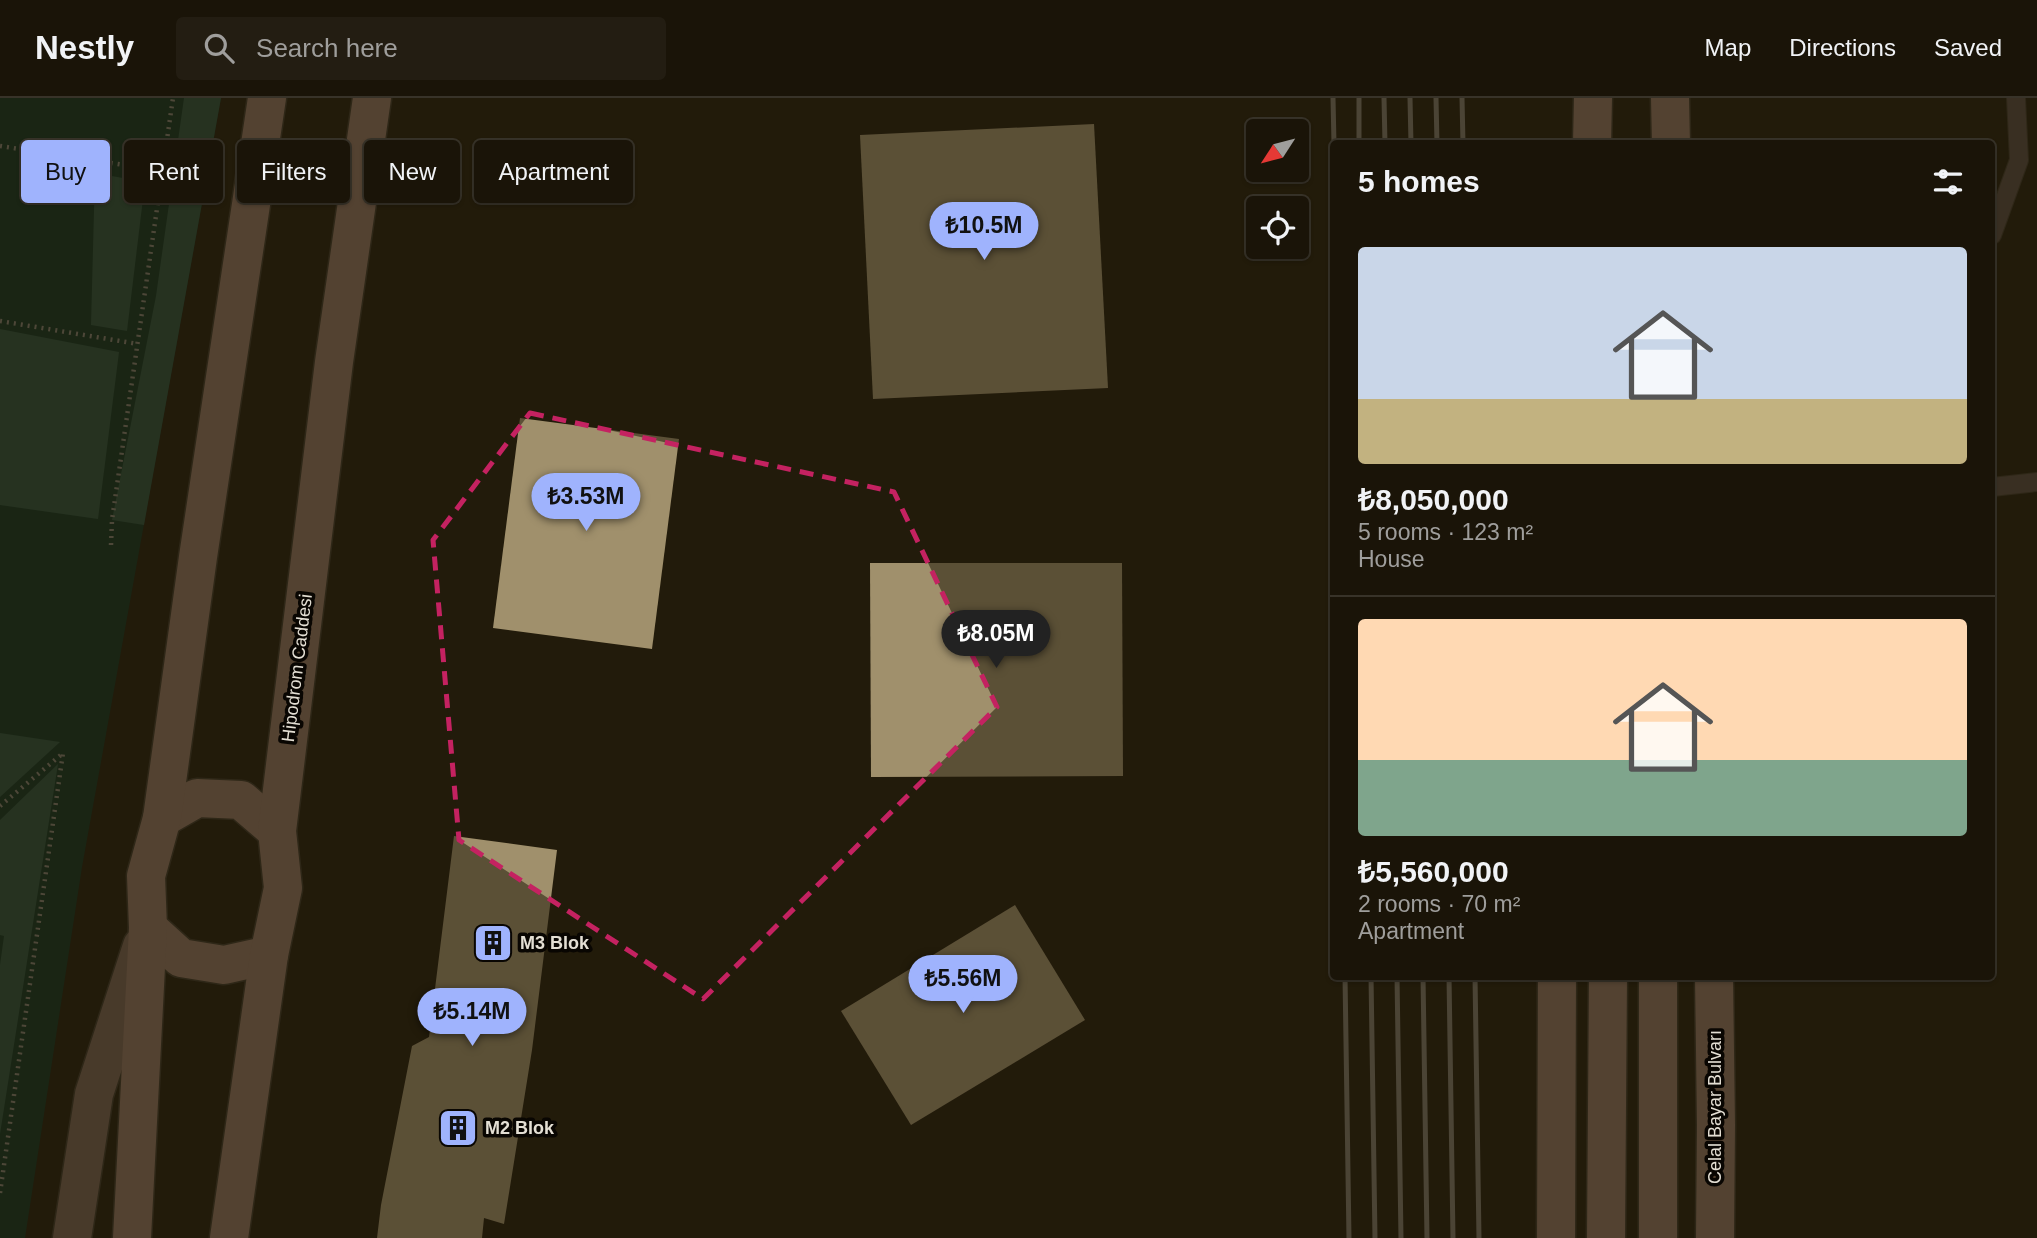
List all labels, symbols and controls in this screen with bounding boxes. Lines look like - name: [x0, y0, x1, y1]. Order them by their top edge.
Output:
- search box: [176, 17, 666, 80]
- text: Nestly: [35, 29, 134, 66]
- icon: search: [200, 29, 238, 67]
- text: Search here: [256, 33, 398, 63]
- text: Map: [1705, 34, 1751, 61]
- text: Directions: [1789, 34, 1896, 61]
- text: Saved: [1934, 34, 2002, 61]
- north arrow: [1246, 119, 1309, 182]
- map controls: [1246, 119, 1309, 259]
- chip: Buy: [21, 140, 110, 203]
- chip: Rent: [124, 140, 223, 203]
- chip: Filters: [237, 140, 350, 203]
- chip: New: [364, 140, 460, 203]
- chip: Apartment: [474, 140, 633, 203]
- icon: filters: [1929, 163, 1967, 201]
- text: 5 homes: [1358, 165, 1480, 198]
- button: locate: [1246, 196, 1309, 259]
- pin: ₺10.5M: [927, 202, 1041, 262]
- text: ₺10.5M: [945, 212, 1023, 238]
- icon: home: [1600, 292, 1726, 418]
- pin: ₺3.53M: [529, 474, 643, 533]
- text: ₺3.53M: [547, 483, 625, 509]
- text: ₺8,050,000: [1358, 483, 1509, 516]
- text: 5 rooms · 123 m²: [1358, 519, 1533, 545]
- text: House: [1358, 546, 1424, 572]
- street label: Hipodrom Caddesi: [278, 593, 316, 743]
- pin: ₺8.05M: [939, 610, 1053, 670]
- text: ₺8.05M: [957, 620, 1035, 646]
- icon: home: [1600, 664, 1726, 790]
- text: ₺5,560,000: [1358, 855, 1509, 888]
- text: 2 rooms · 70 m²: [1358, 891, 1520, 917]
- text: Apartment: [1358, 918, 1464, 944]
- building icon: M3 Blok: [472, 922, 514, 964]
- place label: M3 Blok: [520, 933, 590, 953]
- pin: ₺5.56M: [906, 956, 1020, 1015]
- text: ₺5.56M: [924, 965, 1002, 991]
- pin: ₺5.14M: [415, 988, 529, 1048]
- text: ₺5.14M: [433, 998, 511, 1024]
- street label: Celal Bayar Bulvarı: [1705, 1030, 1725, 1184]
- building icon: M2 Blok: [437, 1107, 479, 1149]
- place label: M2 Blok: [485, 1118, 555, 1138]

